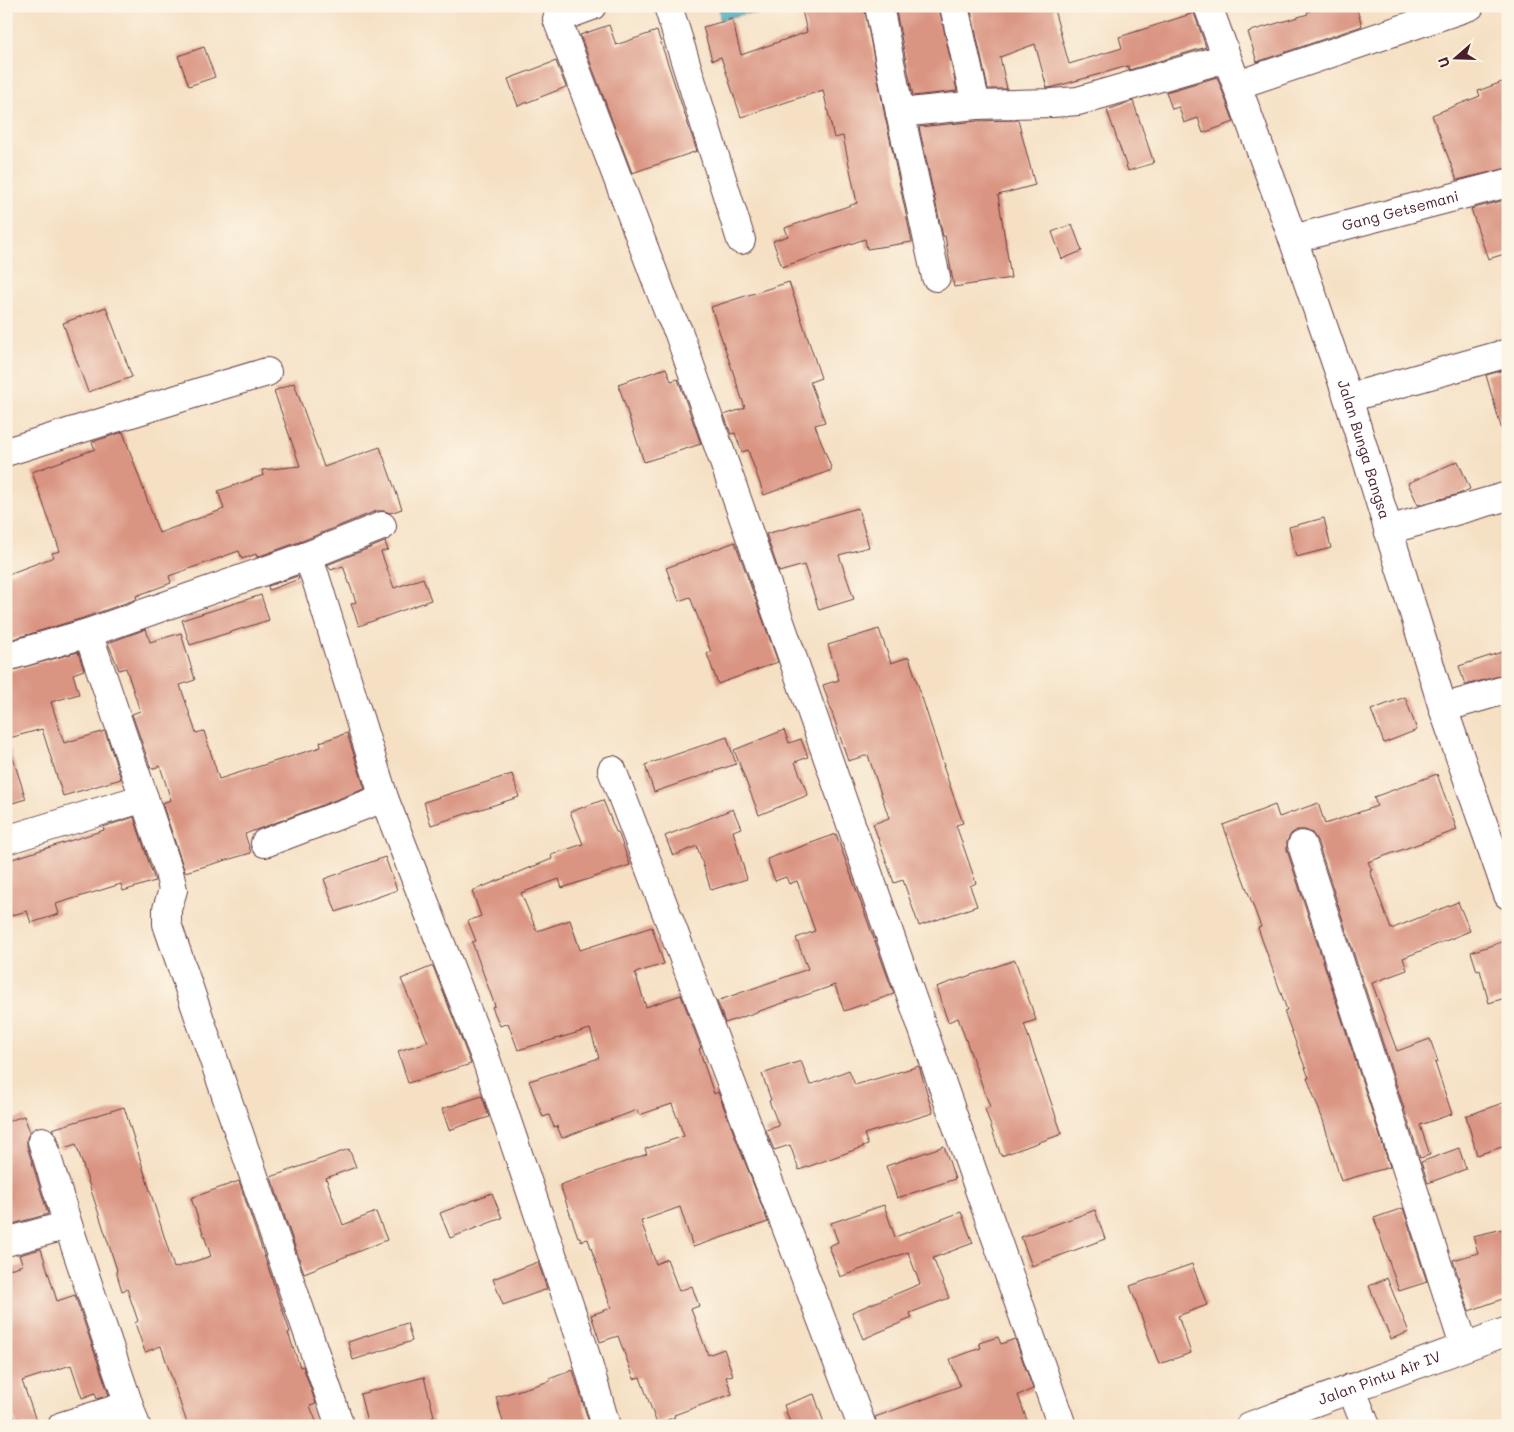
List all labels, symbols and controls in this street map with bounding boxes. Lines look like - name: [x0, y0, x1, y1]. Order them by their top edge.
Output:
- north arrow: [1432, 32, 1482, 82]
- text: U: [1433, 55, 1454, 70]
- street label: Gang Getsemani: [1339, 185, 1461, 235]
- street label: Jalan Bunga Bangsa: [1333, 377, 1395, 521]
- street label: Jalan Pintu Air IV: [1315, 1346, 1443, 1409]

